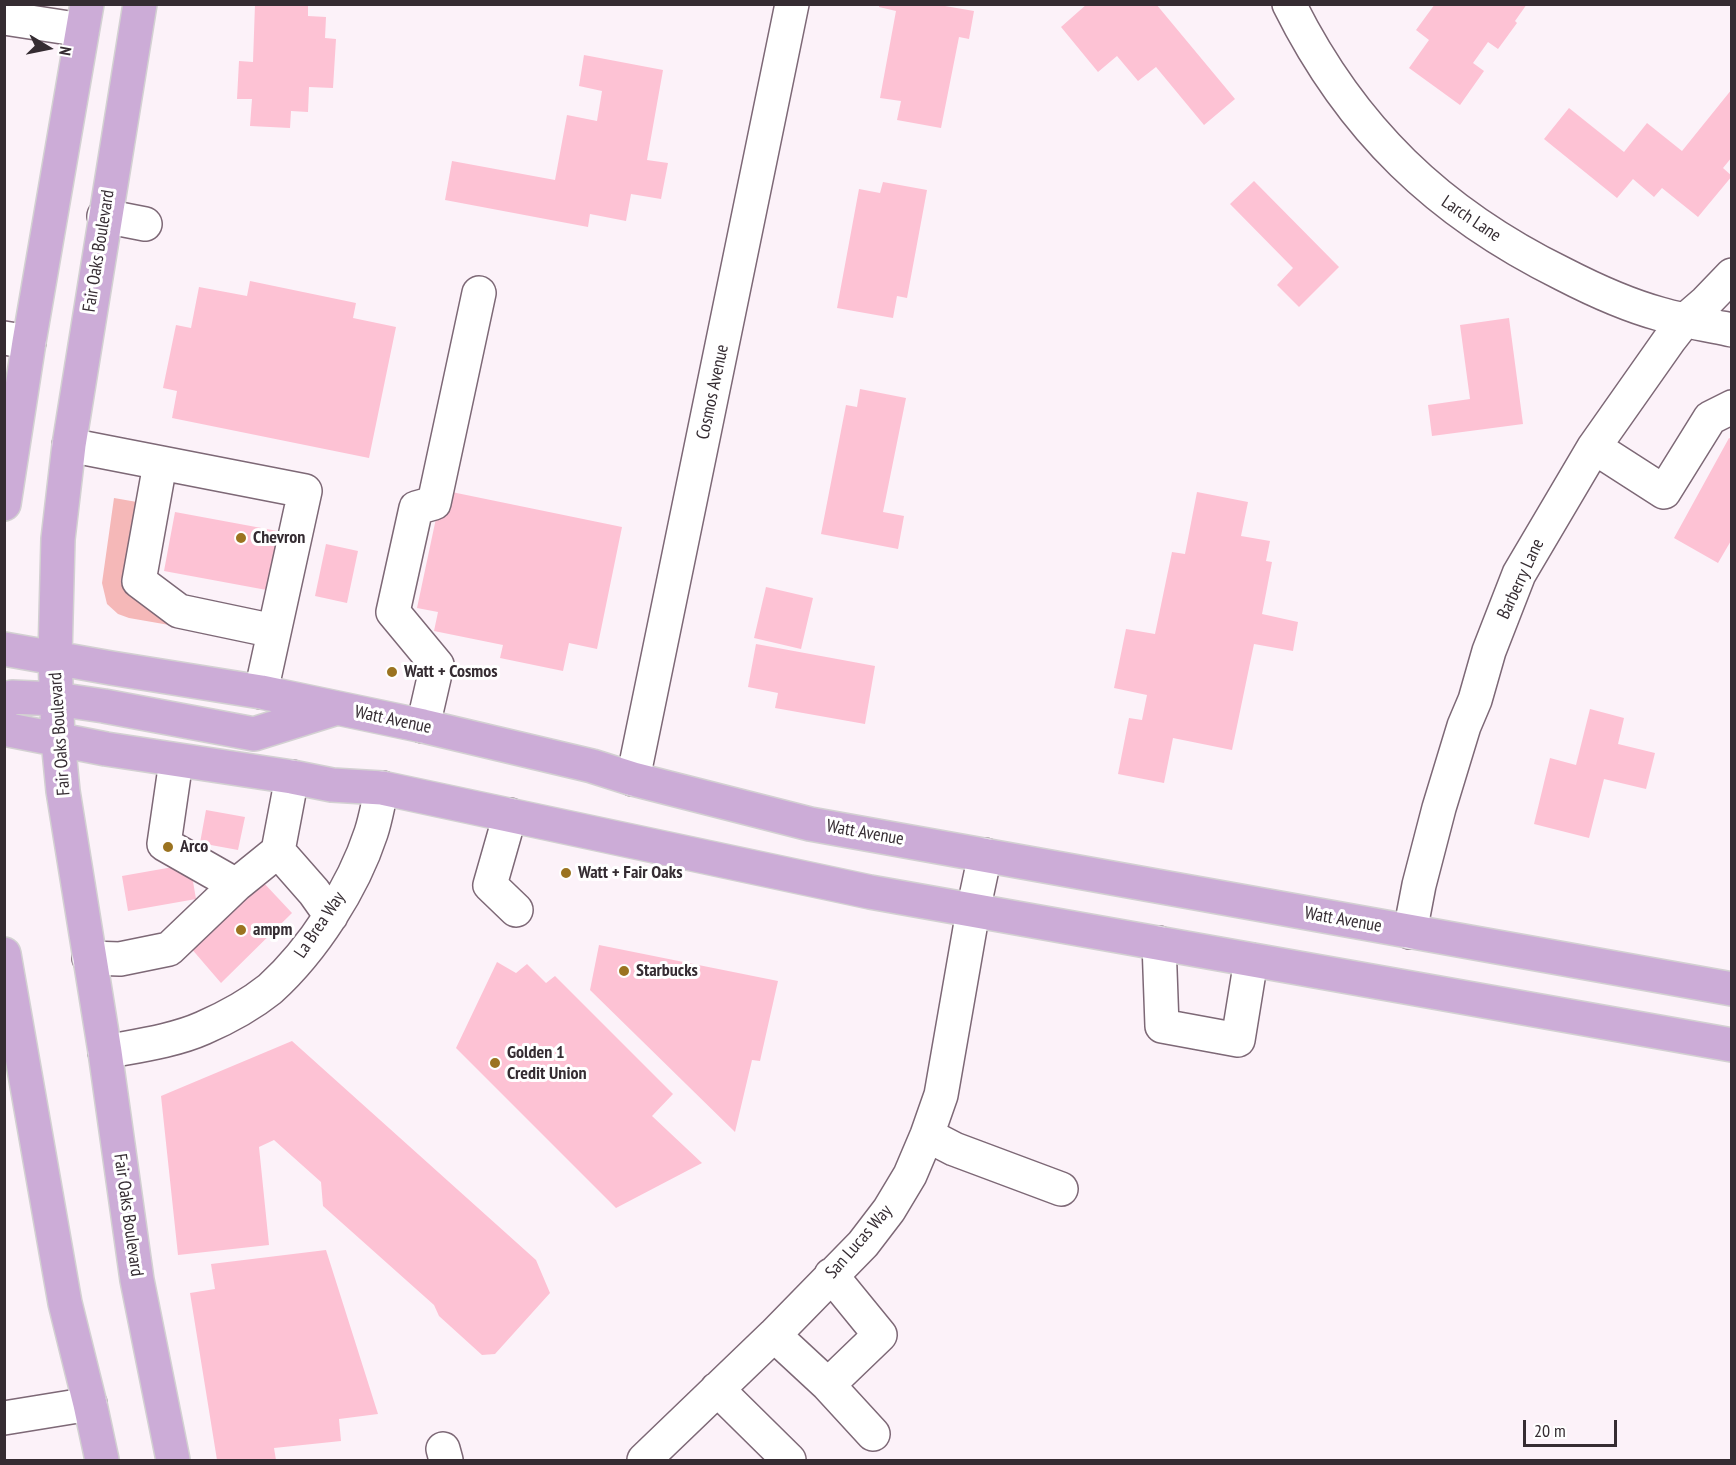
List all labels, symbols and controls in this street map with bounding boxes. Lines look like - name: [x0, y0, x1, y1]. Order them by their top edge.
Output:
- north arrow: [18, 18, 78, 78]
- text: N: [55, 45, 76, 57]
- street label: Fair Oaks Boulevard: [79, 188, 119, 314]
- street label: Larch Lane: [1437, 191, 1505, 247]
- street label: Cosmos Avenue: [692, 343, 734, 441]
- place label: Chevron: [253, 527, 305, 549]
- marker: Chevron: [234, 531, 248, 545]
- street label: Barberry Lane: [1493, 535, 1549, 623]
- place label: Watt + Cosmos: [404, 661, 498, 683]
- marker: Watt + Cosmos: [385, 665, 399, 679]
- street label: Fair Oaks Boulevard: [45, 672, 75, 796]
- street label: Watt Avenue: [353, 701, 433, 739]
- street label: Watt Avenue: [825, 816, 905, 850]
- place label: Arco: [180, 836, 208, 858]
- marker: Arco: [161, 840, 175, 854]
- place label: Watt + Fair Oaks: [578, 862, 682, 884]
- marker: Watt + Fair Oaks: [559, 866, 573, 880]
- street label: La Brea Way: [290, 888, 350, 962]
- street label: Watt Avenue: [1303, 903, 1383, 937]
- place label: ampm: [253, 919, 292, 941]
- marker: ampm: [234, 923, 248, 937]
- place label: Starbucks: [636, 960, 698, 982]
- marker: Starbucks: [617, 964, 631, 978]
- place label: Golden 1 Credit Union: [507, 1042, 587, 1084]
- marker: Golden 1 Credit Union: [488, 1056, 502, 1070]
- street label: Fair Oaks Boulevard: [109, 1152, 147, 1278]
- street label: San Lucas Way: [821, 1201, 897, 1283]
- scale bar: [1526, 1408, 1620, 1446]
- text: 20 m: [1534, 1419, 1566, 1442]

